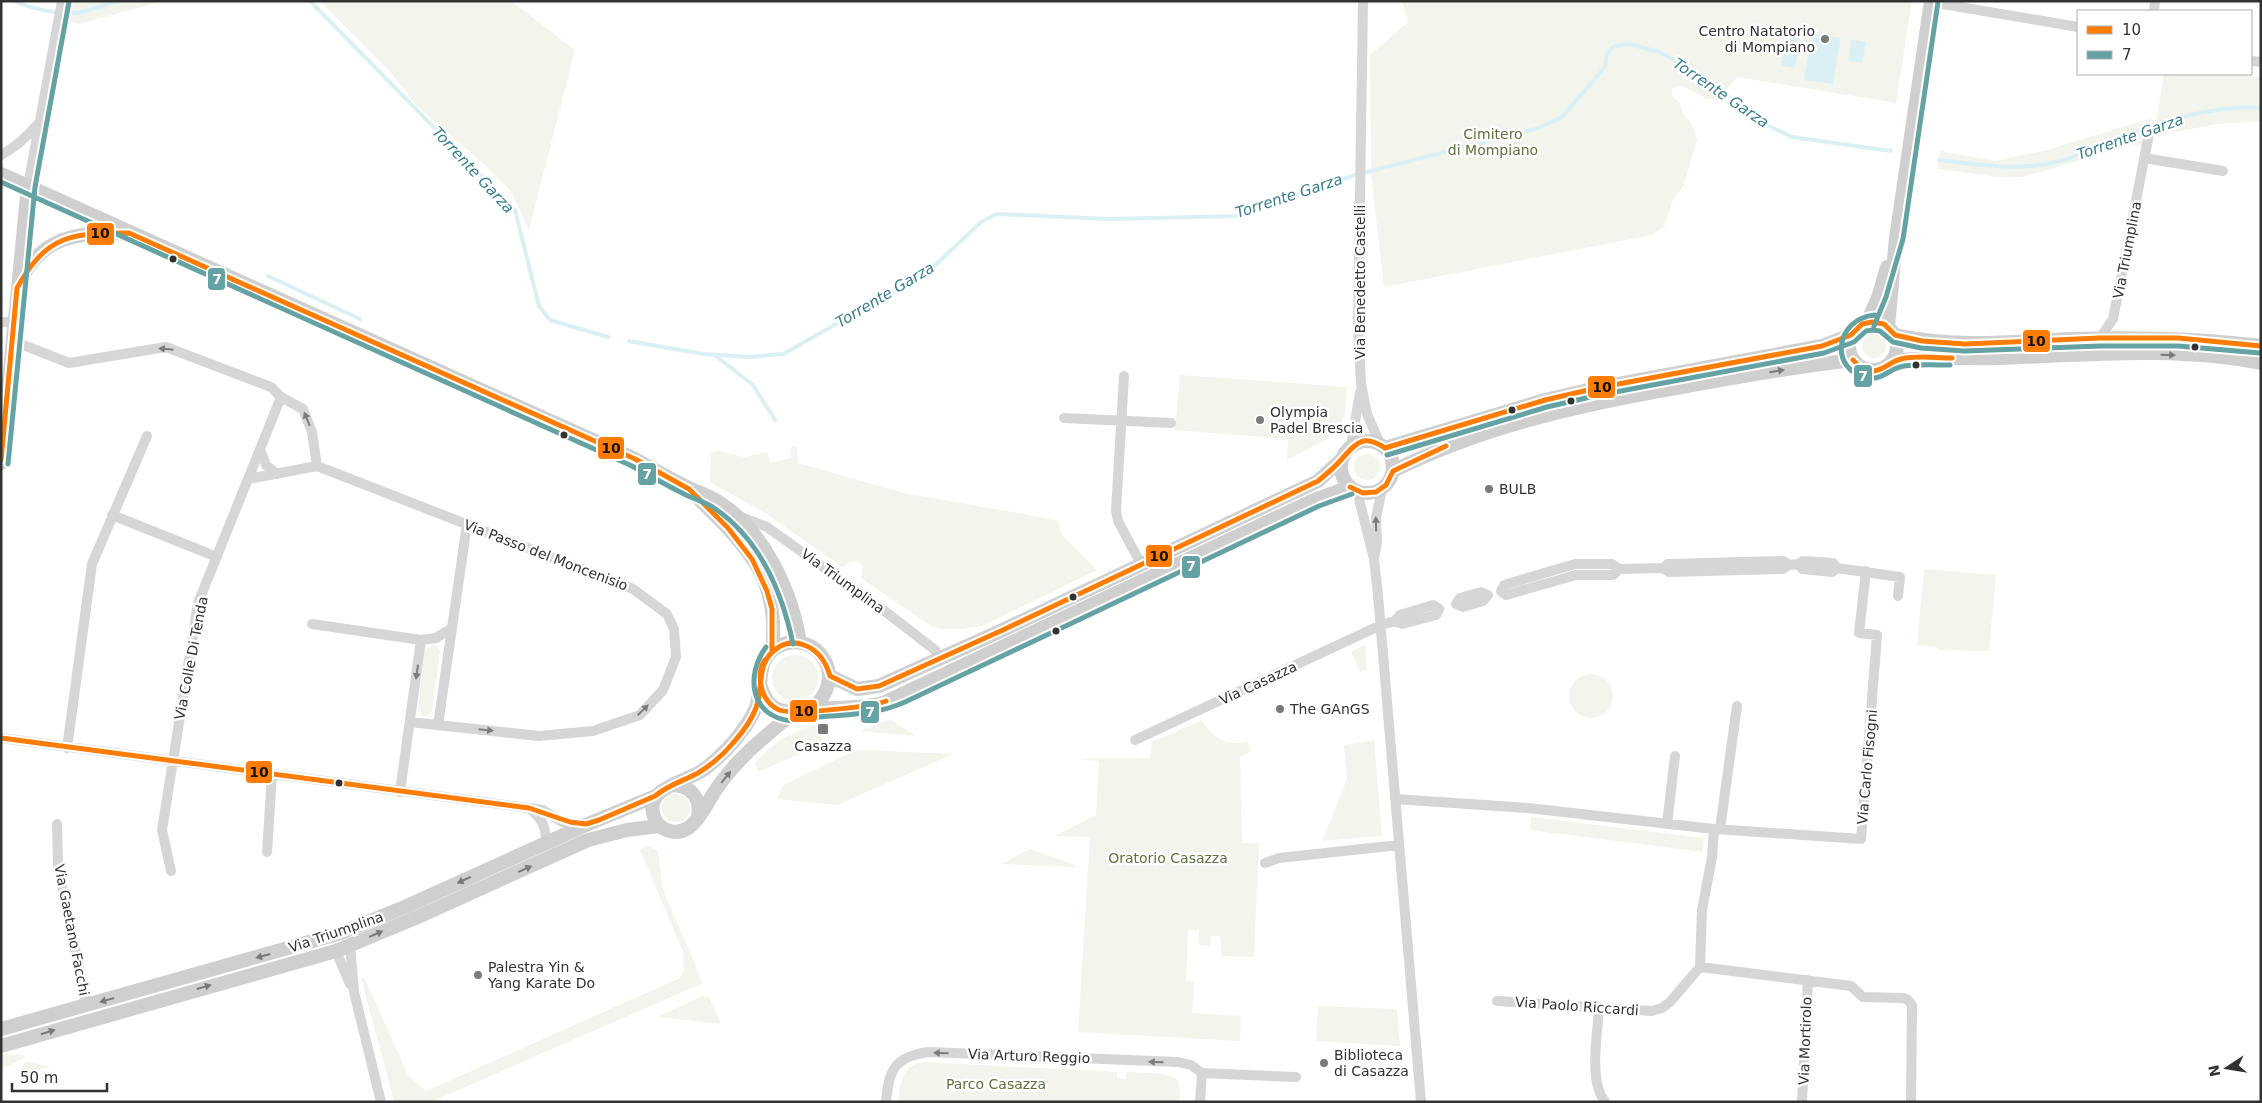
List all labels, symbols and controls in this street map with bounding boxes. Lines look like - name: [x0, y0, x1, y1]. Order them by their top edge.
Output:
- legend: [2077, 10, 2252, 75]
- text: 10: [2122, 21, 2141, 39]
- place label: Centro Natatorio di Mompiano: [1698, 23, 1815, 55]
- marker: Centro Natatorio di Mompiano: [1819, 33, 1831, 45]
- text: 7: [2122, 46, 2132, 64]
- water label: Torrente Garza: [1670, 54, 1772, 132]
- water label: Torrente Garza: [2074, 110, 2186, 164]
- water label: Torrente Garza: [428, 123, 518, 217]
- park label: Cimitero di Mompiano: [1448, 126, 1538, 158]
- water label: Torrente Garza: [1233, 170, 1345, 222]
- street label: Via Triumplina: [2110, 200, 2144, 300]
- street label: Via Benedetto Castelli: [1352, 205, 1368, 359]
- line badge: 10: [86, 222, 115, 246]
- text: 10: [90, 225, 110, 241]
- unlabelled marker: [168, 254, 178, 264]
- water label: Torrente Garza: [833, 259, 937, 331]
- line badge: 7: [207, 267, 226, 291]
- text: 7: [212, 271, 222, 287]
- line badge: 10: [2022, 329, 2051, 353]
- text: 10: [2026, 333, 2046, 349]
- unlabelled marker: [2190, 342, 2200, 352]
- one-way arrow: [157, 345, 173, 353]
- one-way arrow: [2160, 351, 2176, 359]
- unlabelled marker: [1911, 360, 1921, 370]
- line badge: 7: [1853, 364, 1873, 388]
- one-way arrow: [1769, 366, 1785, 374]
- text: 7: [1858, 368, 1868, 384]
- line badge: 10: [1587, 375, 1616, 399]
- text: 10: [1592, 379, 1612, 395]
- unlabelled marker: [1566, 396, 1576, 406]
- place label: Olympia Padel Brescia: [1270, 404, 1363, 436]
- unlabelled marker: [1507, 405, 1517, 415]
- one-way arrow: [303, 411, 311, 426]
- marker: Olympia Padel Brescia: [1254, 414, 1266, 426]
- unlabelled marker: [559, 430, 569, 440]
- line badge: 10: [597, 436, 625, 460]
- text: 10: [601, 440, 621, 456]
- line badge: 7: [637, 462, 657, 486]
- text: 7: [642, 466, 652, 482]
- place label: BULB: [1499, 481, 1536, 497]
- marker: BULB: [1483, 483, 1495, 495]
- one-way arrow: [1372, 515, 1380, 531]
- street label: Via Passo del Moncenisio: [462, 516, 630, 594]
- line badge: 10: [1145, 544, 1173, 568]
- street label: Via Triumplina: [798, 545, 888, 617]
- text: 10: [1149, 548, 1169, 564]
- line badge: 7: [1181, 555, 1201, 579]
- text: 7: [1186, 558, 1196, 574]
- unlabelled marker: [1068, 592, 1078, 602]
- street label: Via Colle Di Tenda: [171, 595, 211, 721]
- unlabelled marker: [1051, 626, 1061, 636]
- street label: Via Casazza: [1217, 658, 1299, 708]
- one-way arrow: [412, 664, 420, 680]
- line badge: 10: [789, 699, 818, 723]
- line badge: 7: [860, 700, 880, 724]
- place label: The GAnGS: [1289, 701, 1370, 717]
- text: 10: [794, 703, 814, 719]
- marker: The GAnGS: [1274, 703, 1286, 715]
- one-way arrow: [637, 704, 649, 716]
- text: 7: [865, 704, 875, 720]
- street label: Via Carlo Fisogni: [1854, 709, 1880, 825]
- marker: Casazza: [816, 722, 830, 736]
- one-way arrow: [479, 726, 495, 734]
- place label: Casazza: [794, 738, 852, 754]
- line badge: 10: [245, 760, 273, 784]
- text: 10: [249, 764, 269, 780]
- one-way arrow: [721, 771, 732, 784]
- unlabelled marker: [334, 778, 344, 788]
- park label: Oratorio Casazza: [1108, 850, 1228, 866]
- street label: Via Gaetano Facchi: [51, 863, 93, 997]
- one-way arrow: [518, 864, 532, 872]
- one-way arrow: [457, 877, 471, 885]
- street label: Via Triumplina: [287, 908, 385, 956]
- one-way arrow: [369, 930, 383, 938]
- one-way arrow: [256, 953, 271, 961]
- place label: Palestra Yin & Yang Karate Do: [487, 959, 595, 991]
- marker: Palestra Yin & Yang Karate Do: [472, 969, 484, 981]
- one-way arrow: [197, 983, 212, 991]
- street label: Via Paolo Riccardi: [1515, 994, 1639, 1018]
- one-way arrow: [99, 996, 114, 1004]
- street label: Via Mortirolo: [1795, 997, 1815, 1085]
- one-way arrow: [41, 1028, 56, 1036]
- north arrow: [2202, 1043, 2252, 1093]
- street label: Via Arturo Reggio: [968, 1046, 1090, 1066]
- place label: Biblioteca di Casazza: [1334, 1047, 1409, 1079]
- one-way arrow: [933, 1049, 949, 1057]
- one-way arrow: [1147, 1057, 1163, 1065]
- marker: Biblioteca di Casazza: [1318, 1057, 1330, 1069]
- scale bar: [12, 1060, 108, 1092]
- text: N: [2205, 1063, 2223, 1078]
- text: 50 m: [20, 1069, 58, 1087]
- park label: Parco Casazza: [946, 1076, 1046, 1092]

